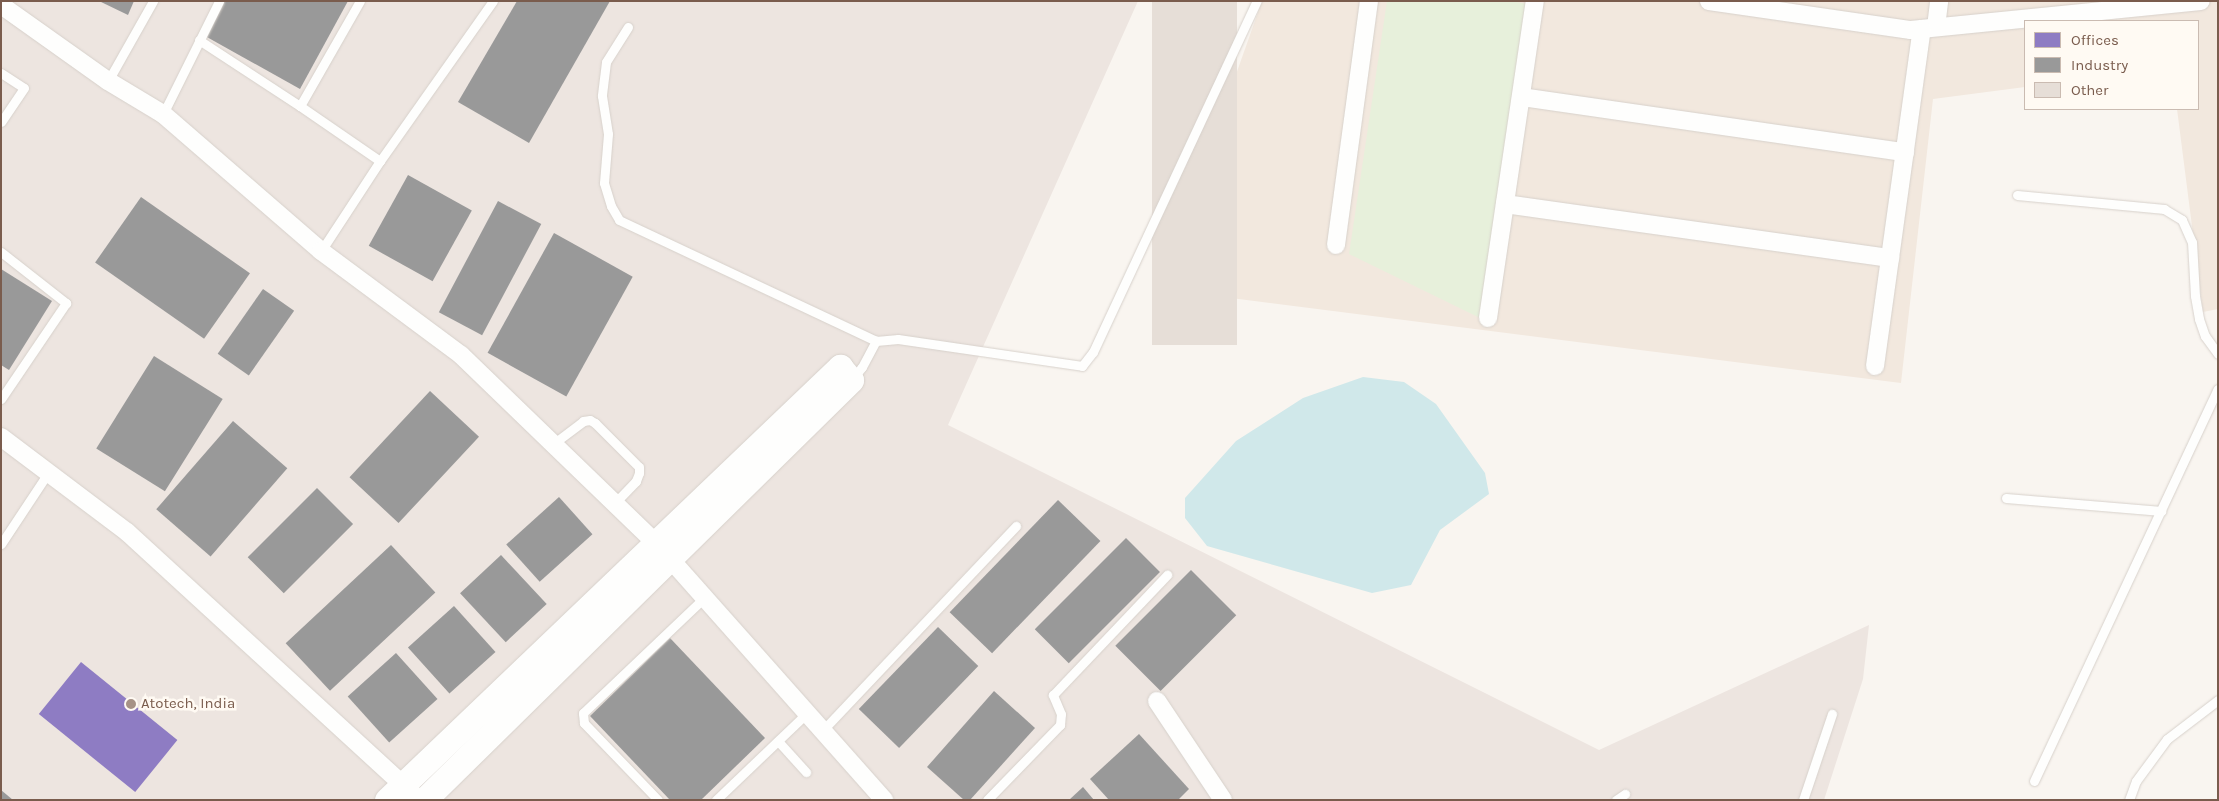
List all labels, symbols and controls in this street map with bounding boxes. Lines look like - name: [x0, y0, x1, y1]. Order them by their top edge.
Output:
- legend: [2024, 20, 2199, 110]
- text: Offices: [2071, 31, 2119, 49]
- text: Industry: [2071, 56, 2128, 74]
- text: Other: [2071, 81, 2109, 99]
- place label: Atotech, India: [141, 695, 235, 713]
- marker: Atotech, India: [125, 698, 137, 710]

